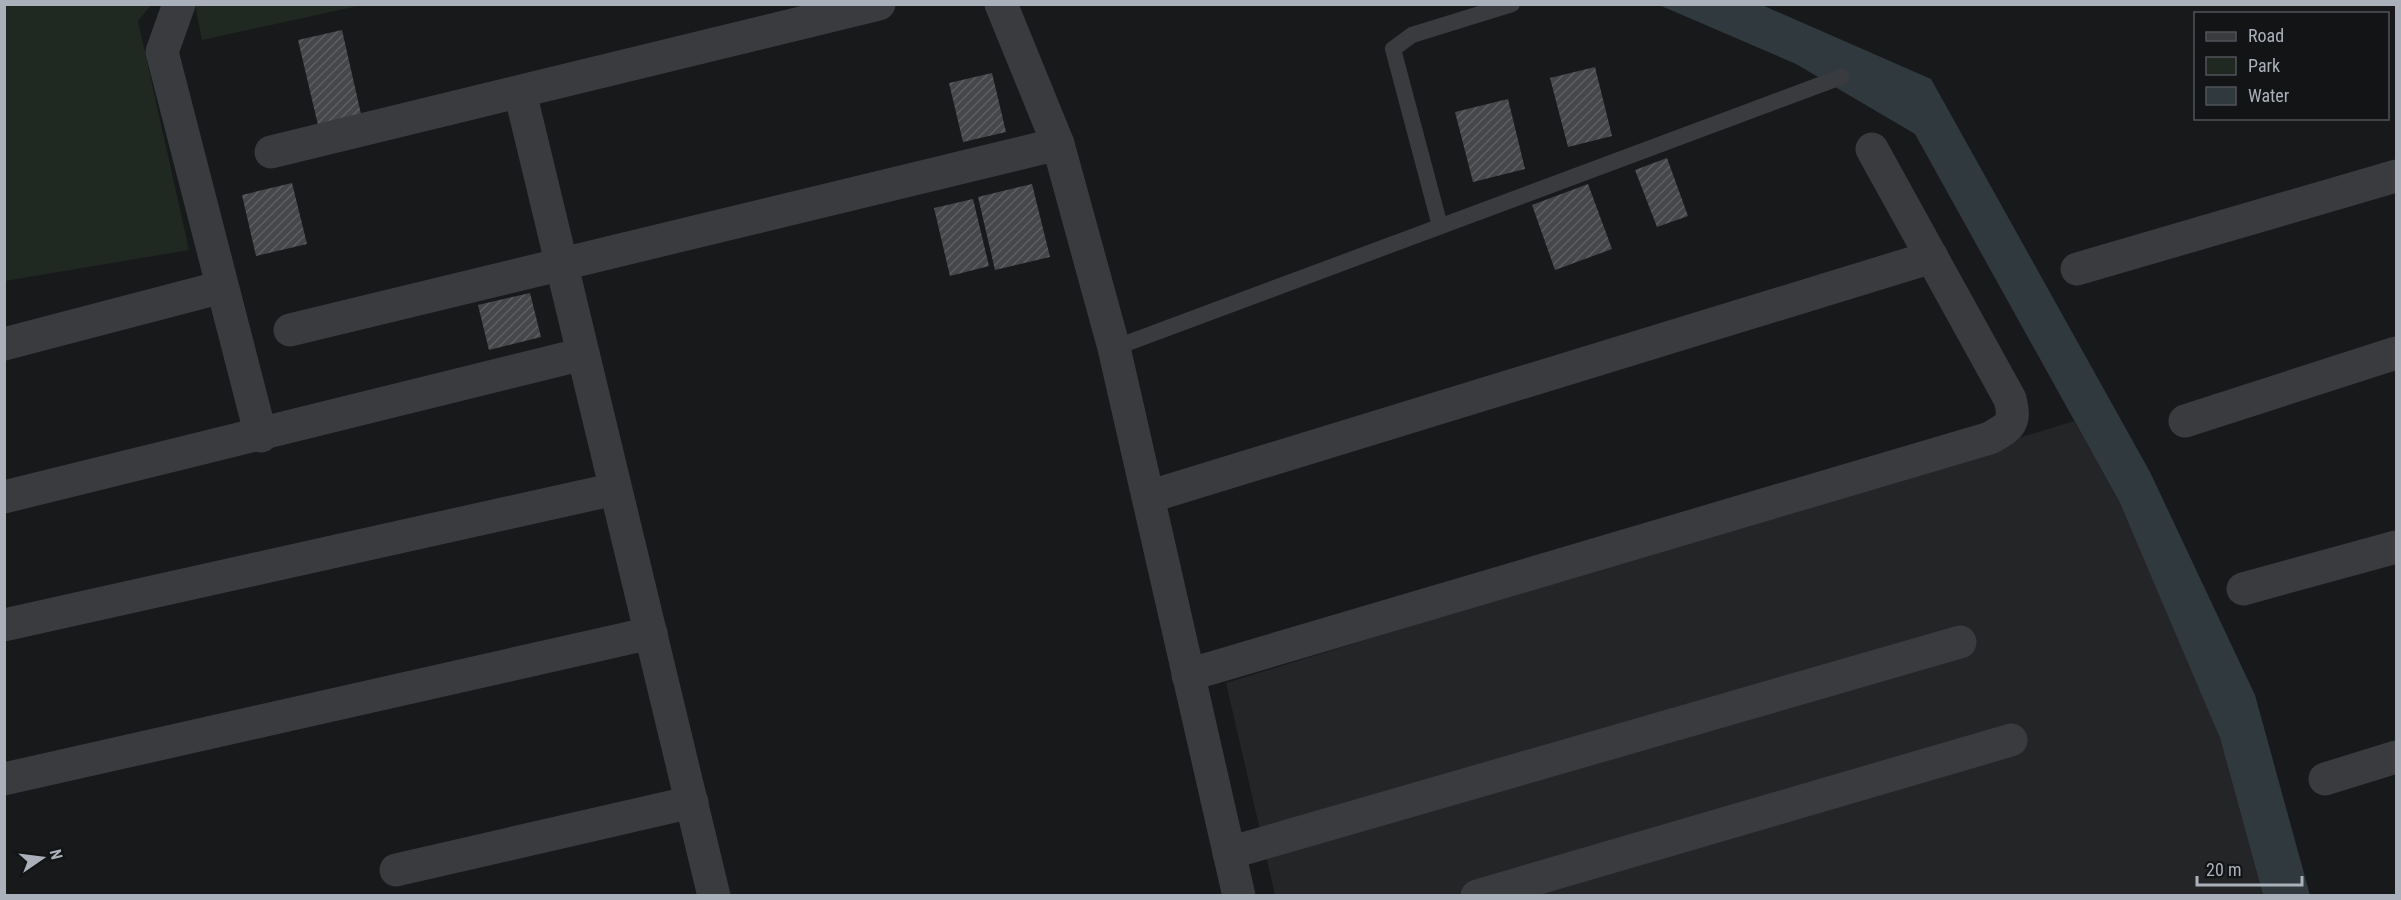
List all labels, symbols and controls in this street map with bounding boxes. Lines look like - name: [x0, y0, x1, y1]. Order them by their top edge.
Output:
- legend: [2194, 12, 2389, 120]
- text: Road: [2248, 25, 2284, 46]
- text: Park: [2248, 55, 2280, 76]
- text: Water: [2248, 85, 2290, 106]
- north arrow: [12, 828, 72, 888]
- text: N: [46, 847, 66, 862]
- scale bar: [2197, 849, 2302, 887]
- text: 20 m: [2206, 859, 2241, 880]

